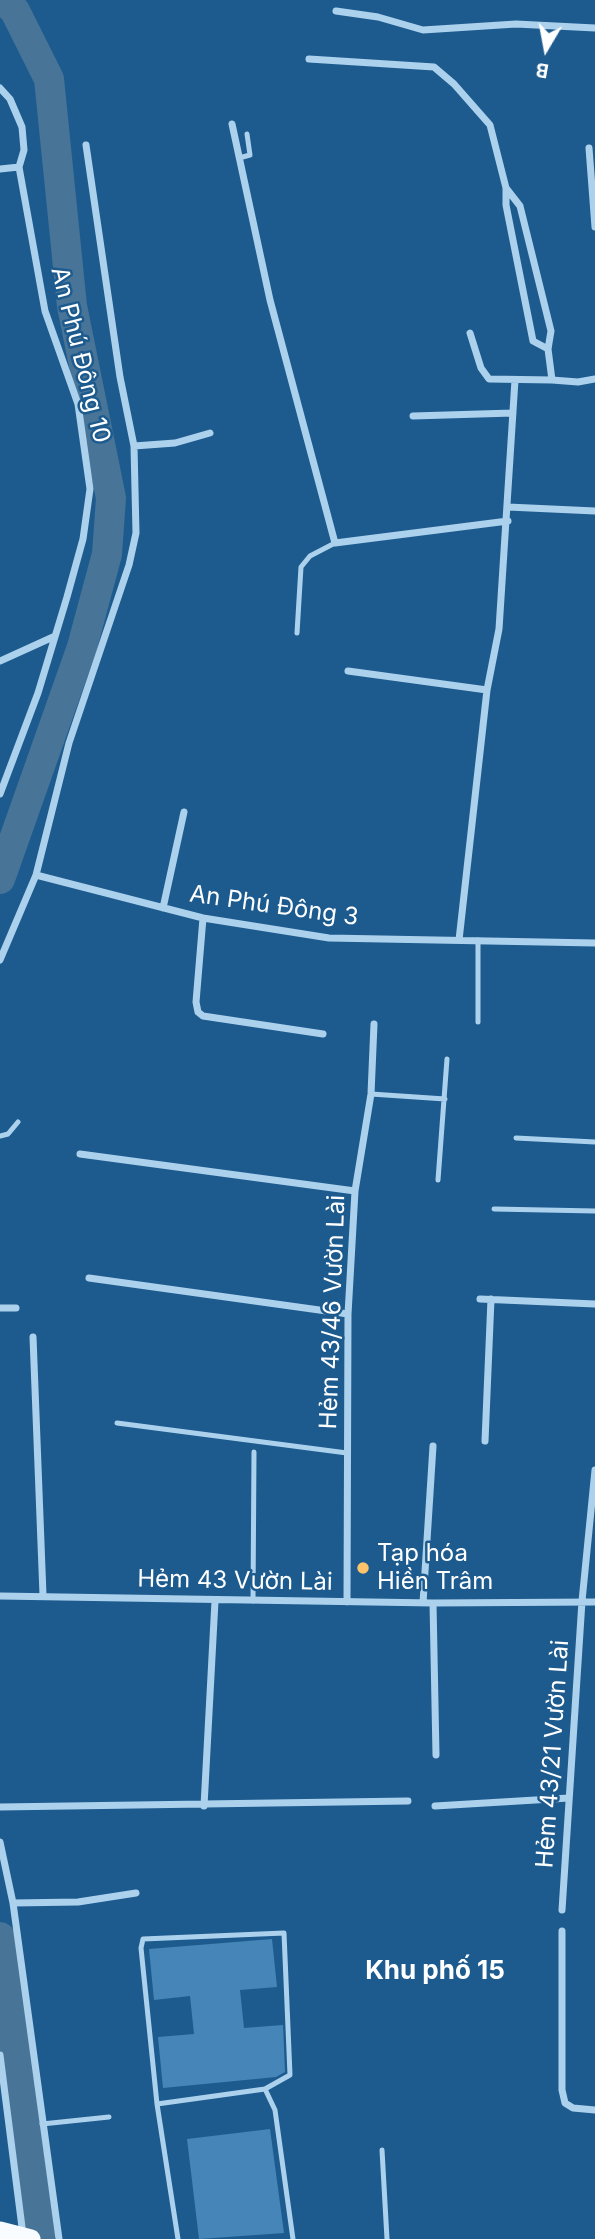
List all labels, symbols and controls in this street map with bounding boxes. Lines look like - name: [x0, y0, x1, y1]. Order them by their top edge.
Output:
- north arrow: [511, 14, 581, 84]
- text: B: [534, 58, 550, 83]
- street label: An Phú Đông 10: [44, 264, 116, 446]
- street label: An Phú Đông 3: [188, 880, 360, 932]
- street label: Hẻm 43/46 Vườn Lài: [315, 1194, 351, 1430]
- place label: Tạp hóa Hiền Trâm: [377, 1540, 493, 1596]
- marker: Tạp hóa Hiền Trâm: [355, 1560, 371, 1576]
- street label: Hẻm 43 Vườn Lài: [137, 1565, 333, 1597]
- street label: Hẻm 43/21 Vườn Lài: [531, 1639, 575, 1869]
- district label: Khu phố 15: [365, 1955, 505, 1987]

